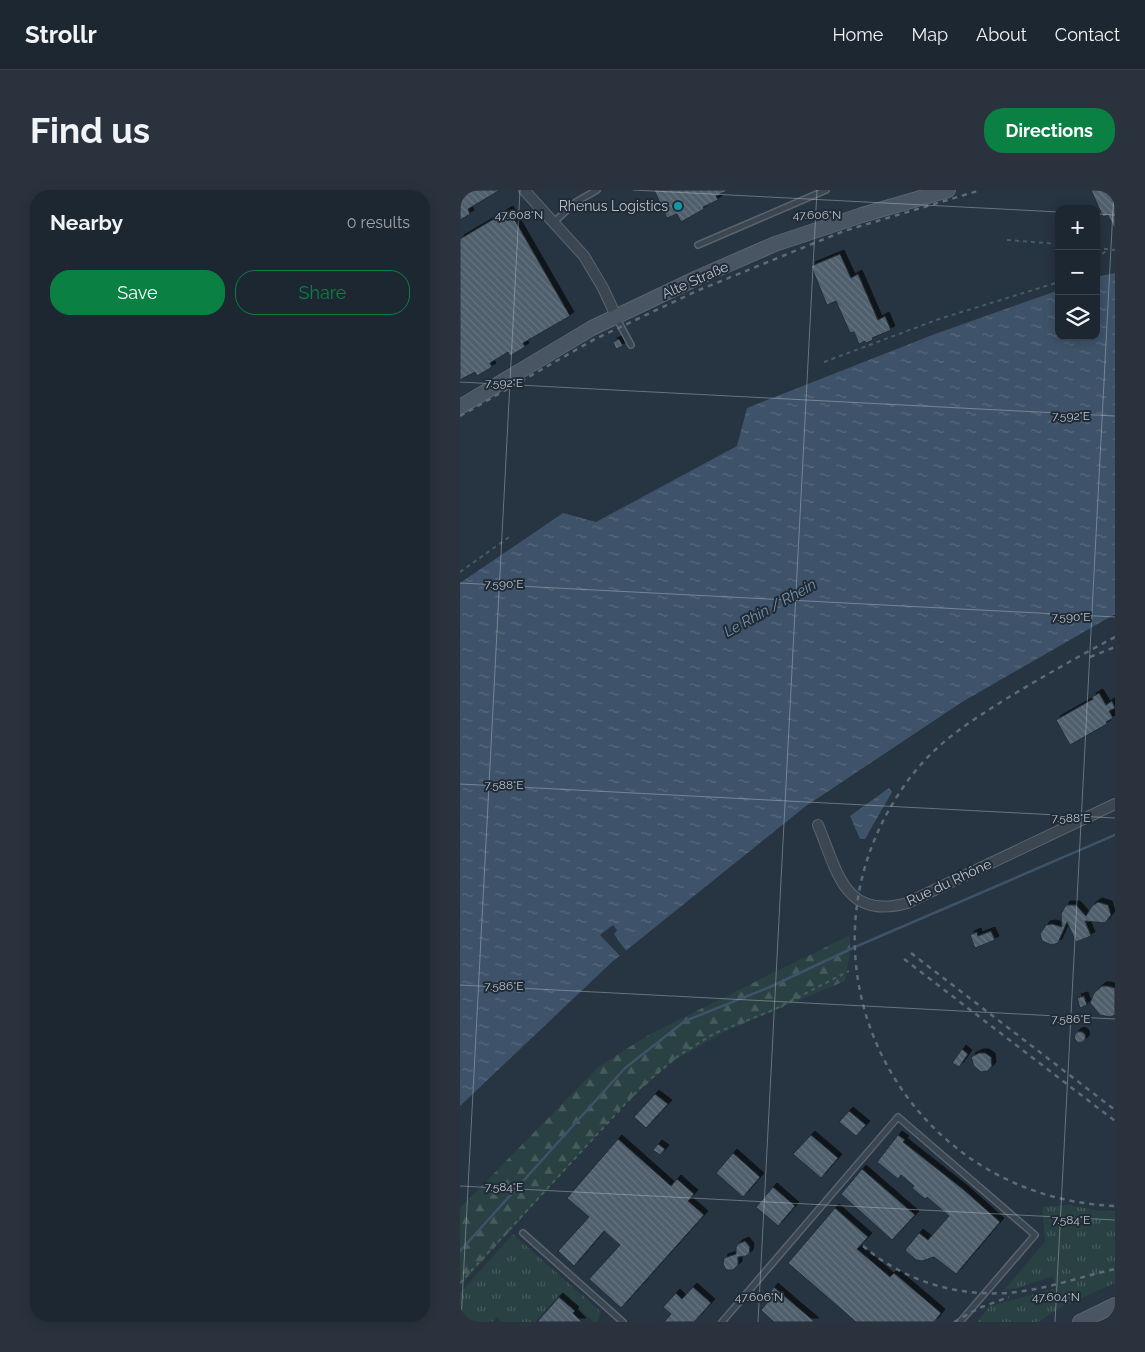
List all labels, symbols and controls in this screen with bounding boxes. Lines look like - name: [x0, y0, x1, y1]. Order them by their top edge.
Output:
- text: Strollr: [25, 20, 97, 49]
- text: Home: [832, 24, 883, 45]
- text: Map: [911, 24, 948, 45]
- text: About: [976, 24, 1027, 45]
- text: Contact: [1055, 24, 1120, 45]
- button: Directions: [984, 108, 1115, 153]
- text: Find us: [30, 110, 150, 151]
- place label: Rhenus Logistics: [559, 198, 668, 214]
- marker: Rhenus Logistics: [672, 200, 684, 212]
- map controls: [1055, 205, 1100, 340]
- button: +: [1055, 205, 1100, 250]
- text: 47.608°N: [495, 208, 543, 222]
- text: 47.606°N: [793, 208, 841, 222]
- text: Nearby: [50, 210, 123, 235]
- text: 0 results: [347, 213, 410, 232]
- button: −: [1055, 250, 1100, 295]
- street label: Alte Straße: [659, 258, 731, 302]
- button: Save: [50, 270, 225, 315]
- button: Share: [235, 270, 410, 315]
- button: layers: [1055, 295, 1100, 340]
- text: 7.592°E: [485, 376, 523, 390]
- text: 7.592°E: [1052, 409, 1090, 423]
- water label: Le Rhin / Rhein: [721, 575, 819, 641]
- text: 7.590°E: [484, 577, 524, 591]
- text: 7.590°E: [1051, 610, 1091, 624]
- text: 7.588°E: [484, 778, 524, 792]
- text: 7.588°E: [1051, 811, 1091, 825]
- street label: Rue du Rhône: [904, 855, 994, 909]
- text: 7.586°E: [484, 979, 524, 993]
- text: 7.586°E: [1051, 1012, 1091, 1026]
- text: 7.584°E: [485, 1180, 523, 1194]
- text: 7.584°E: [1052, 1213, 1090, 1227]
- text: 47.606°N: [735, 1290, 783, 1304]
- text: 47.604°N: [1032, 1290, 1080, 1304]

